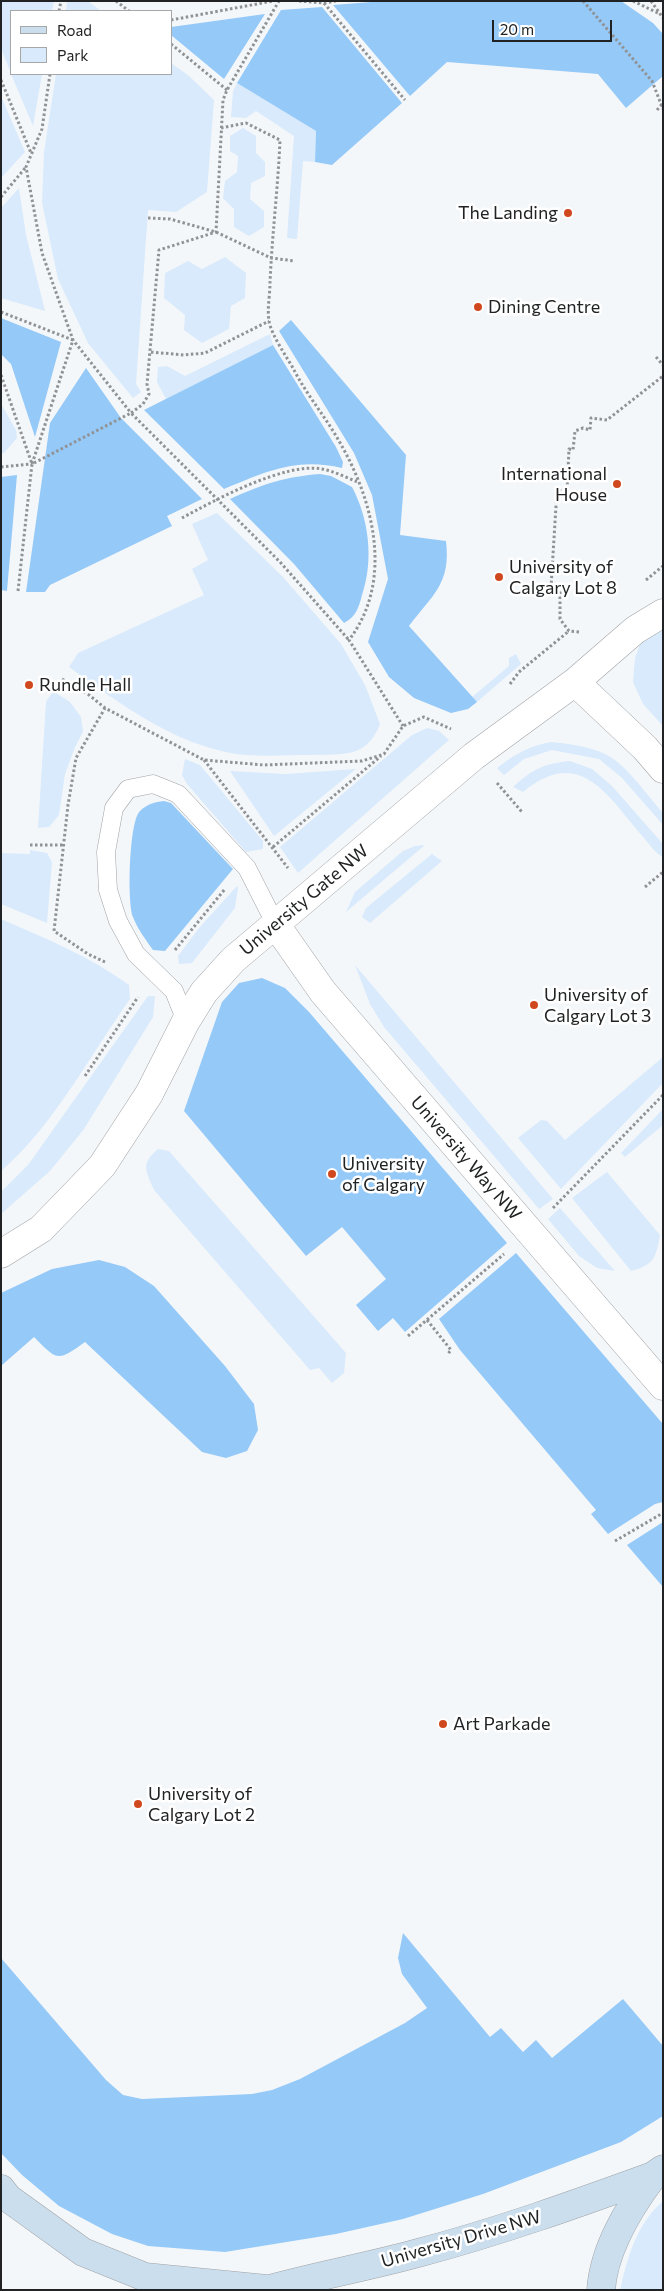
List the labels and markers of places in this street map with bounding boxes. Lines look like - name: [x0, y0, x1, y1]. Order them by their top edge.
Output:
- place label: The Landing: [458, 202, 558, 224]
- marker: The Landing: [562, 207, 574, 219]
- place label: Dining Centre: [488, 296, 600, 318]
- marker: Dining Centre: [472, 301, 484, 313]
- place label: International House: [501, 463, 607, 506]
- marker: International House: [611, 478, 623, 490]
- place label: University of Calgary Lot 8: [509, 556, 617, 598]
- marker: University of Calgary Lot 8: [493, 571, 505, 583]
- place label: Rundle Hall: [39, 674, 131, 696]
- marker: Rundle Hall: [23, 679, 35, 691]
- place label: University of Calgary Lot 3: [544, 984, 651, 1026]
- marker: University of Calgary Lot 3: [528, 999, 540, 1011]
- place label: University of Calgary: [342, 1153, 425, 1196]
- marker: University of Calgary: [326, 1168, 338, 1180]
- place label: Art Parkade: [453, 1713, 550, 1735]
- marker: Art Parkade: [437, 1718, 449, 1730]
- place label: University of Calgary Lot 2: [148, 1783, 255, 1826]
- marker: University of Calgary Lot 2: [132, 1798, 144, 1810]

